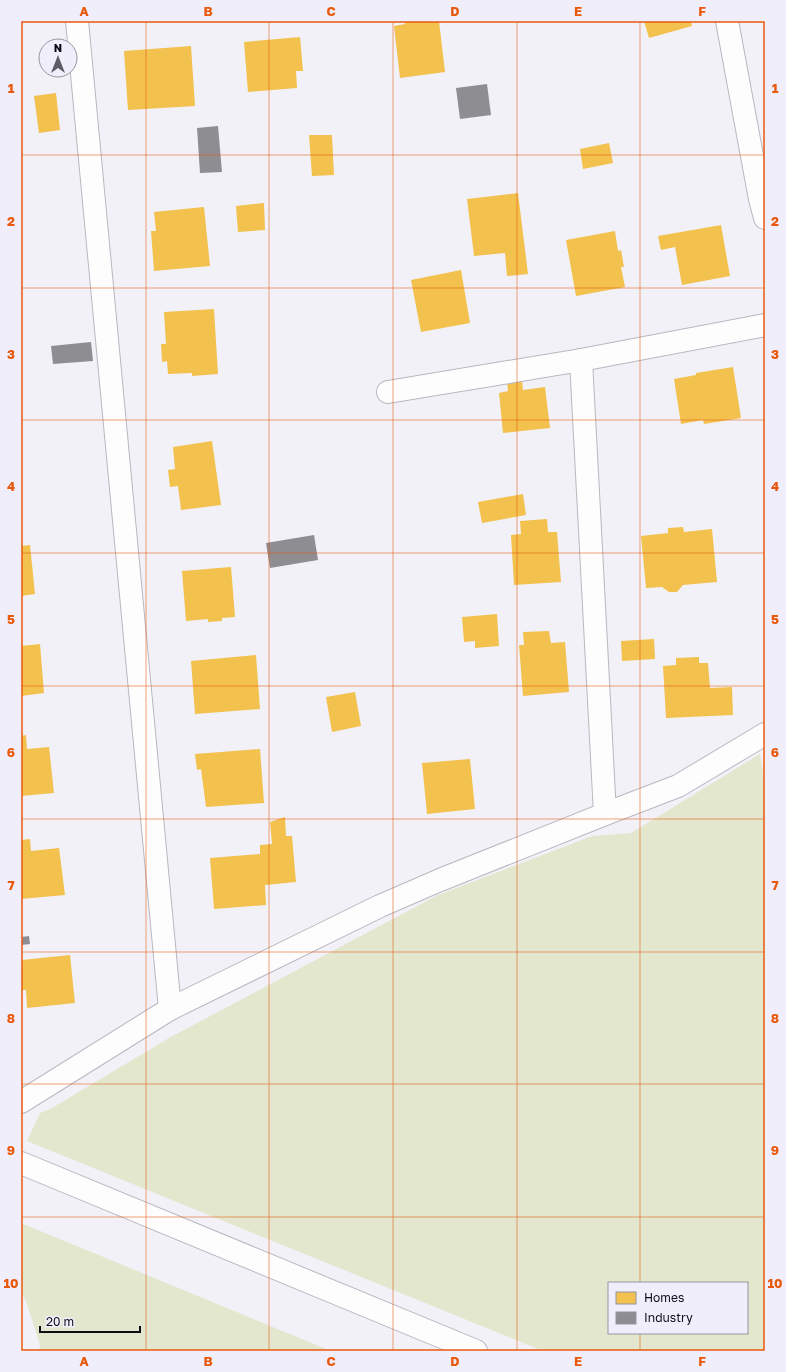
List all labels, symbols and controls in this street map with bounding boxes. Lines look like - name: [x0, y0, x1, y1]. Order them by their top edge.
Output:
- text: A: [79, 3, 89, 19]
- text: B: [203, 3, 213, 19]
- text: C: [326, 3, 336, 19]
- text: D: [450, 3, 460, 19]
- text: E: [574, 3, 582, 19]
- text: F: [698, 3, 706, 19]
- north arrow: [38, 38, 78, 78]
- text: N: [54, 41, 62, 54]
- text: 1: [8, 80, 15, 96]
- text: 1: [772, 80, 779, 96]
- text: 2: [7, 213, 15, 229]
- text: 2: [771, 213, 779, 229]
- text: 3: [7, 346, 15, 362]
- text: 3: [771, 346, 779, 362]
- text: 4: [7, 478, 15, 494]
- text: 4: [771, 478, 779, 494]
- text: 5: [7, 611, 15, 627]
- text: 5: [771, 611, 779, 627]
- text: 6: [7, 744, 15, 760]
- text: 6: [771, 744, 779, 760]
- text: 7: [7, 877, 15, 893]
- text: 7: [771, 877, 779, 893]
- text: 8: [7, 1010, 15, 1026]
- text: 8: [771, 1010, 779, 1026]
- text: 9: [7, 1142, 15, 1158]
- text: 9: [771, 1142, 779, 1158]
- text: 10: [3, 1275, 19, 1291]
- text: 10: [767, 1275, 783, 1291]
- legend: [608, 1282, 748, 1334]
- text: Homes: [644, 1290, 684, 1305]
- scale bar: [40, 1308, 140, 1334]
- text: Industry: [644, 1310, 693, 1325]
- text: 20 m: [46, 1314, 74, 1329]
- text: A: [79, 1353, 89, 1369]
- text: B: [203, 1353, 213, 1369]
- text: C: [326, 1353, 336, 1369]
- text: D: [450, 1353, 460, 1369]
- text: E: [574, 1353, 582, 1369]
- text: F: [698, 1353, 706, 1369]

